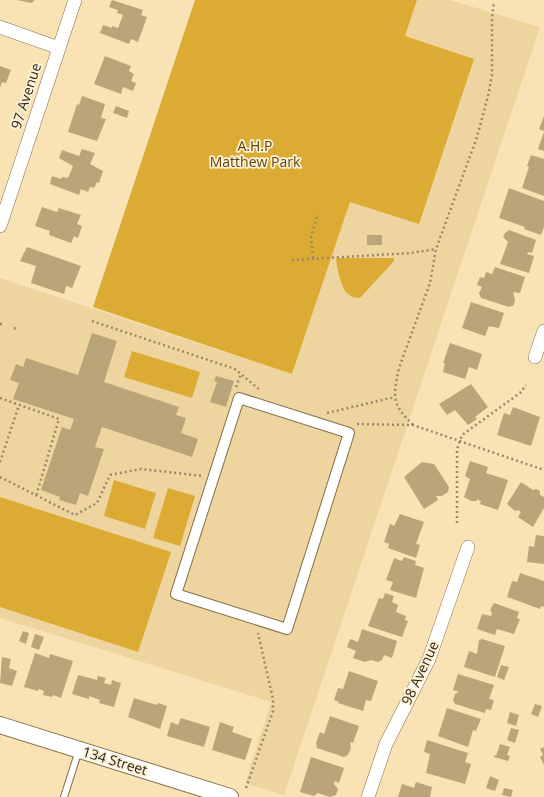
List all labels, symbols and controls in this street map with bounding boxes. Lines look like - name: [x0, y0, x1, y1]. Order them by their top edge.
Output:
- street label: 97 Avenue: [6, 60, 45, 131]
- park label: A.H.P Matthew Park: [210, 136, 301, 171]
- street label: 98 Avenue: [396, 638, 443, 708]
- street label: 134 Street: [80, 742, 150, 779]

